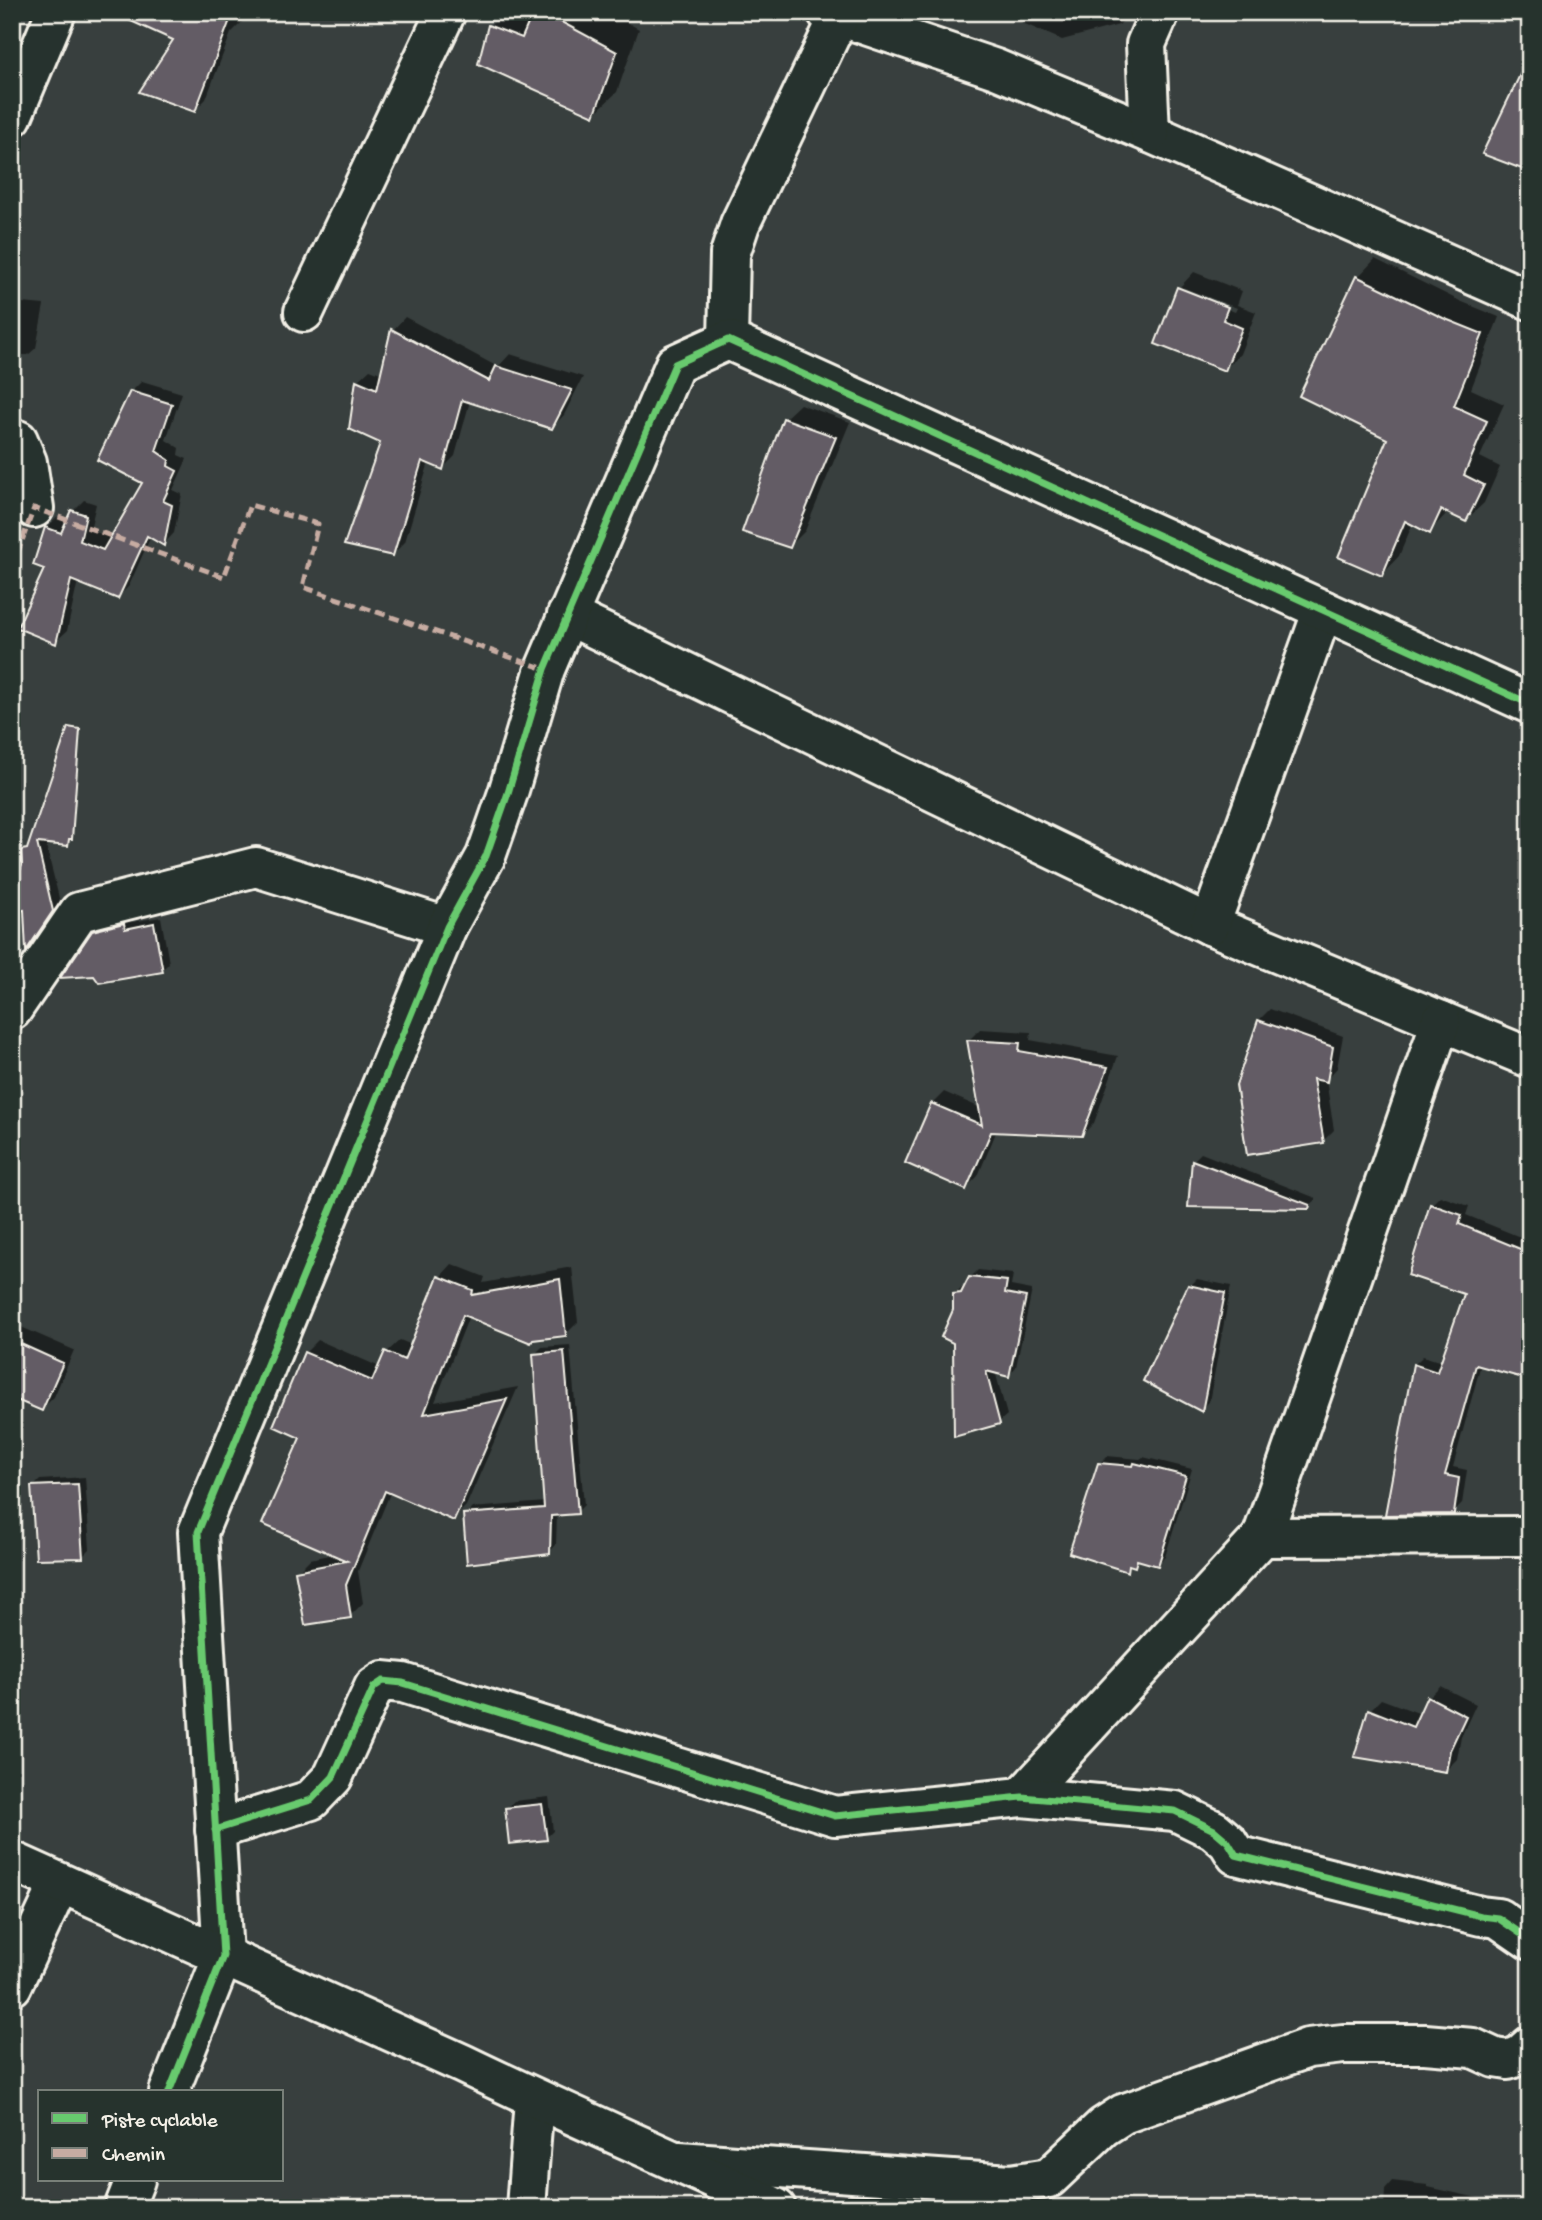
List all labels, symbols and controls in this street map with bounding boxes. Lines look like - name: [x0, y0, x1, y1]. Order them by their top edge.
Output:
- legend: [38, 2090, 284, 2182]
- text: Piste cyclable: [101, 2110, 219, 2135]
- text: Chemin: [102, 2144, 165, 2169]

